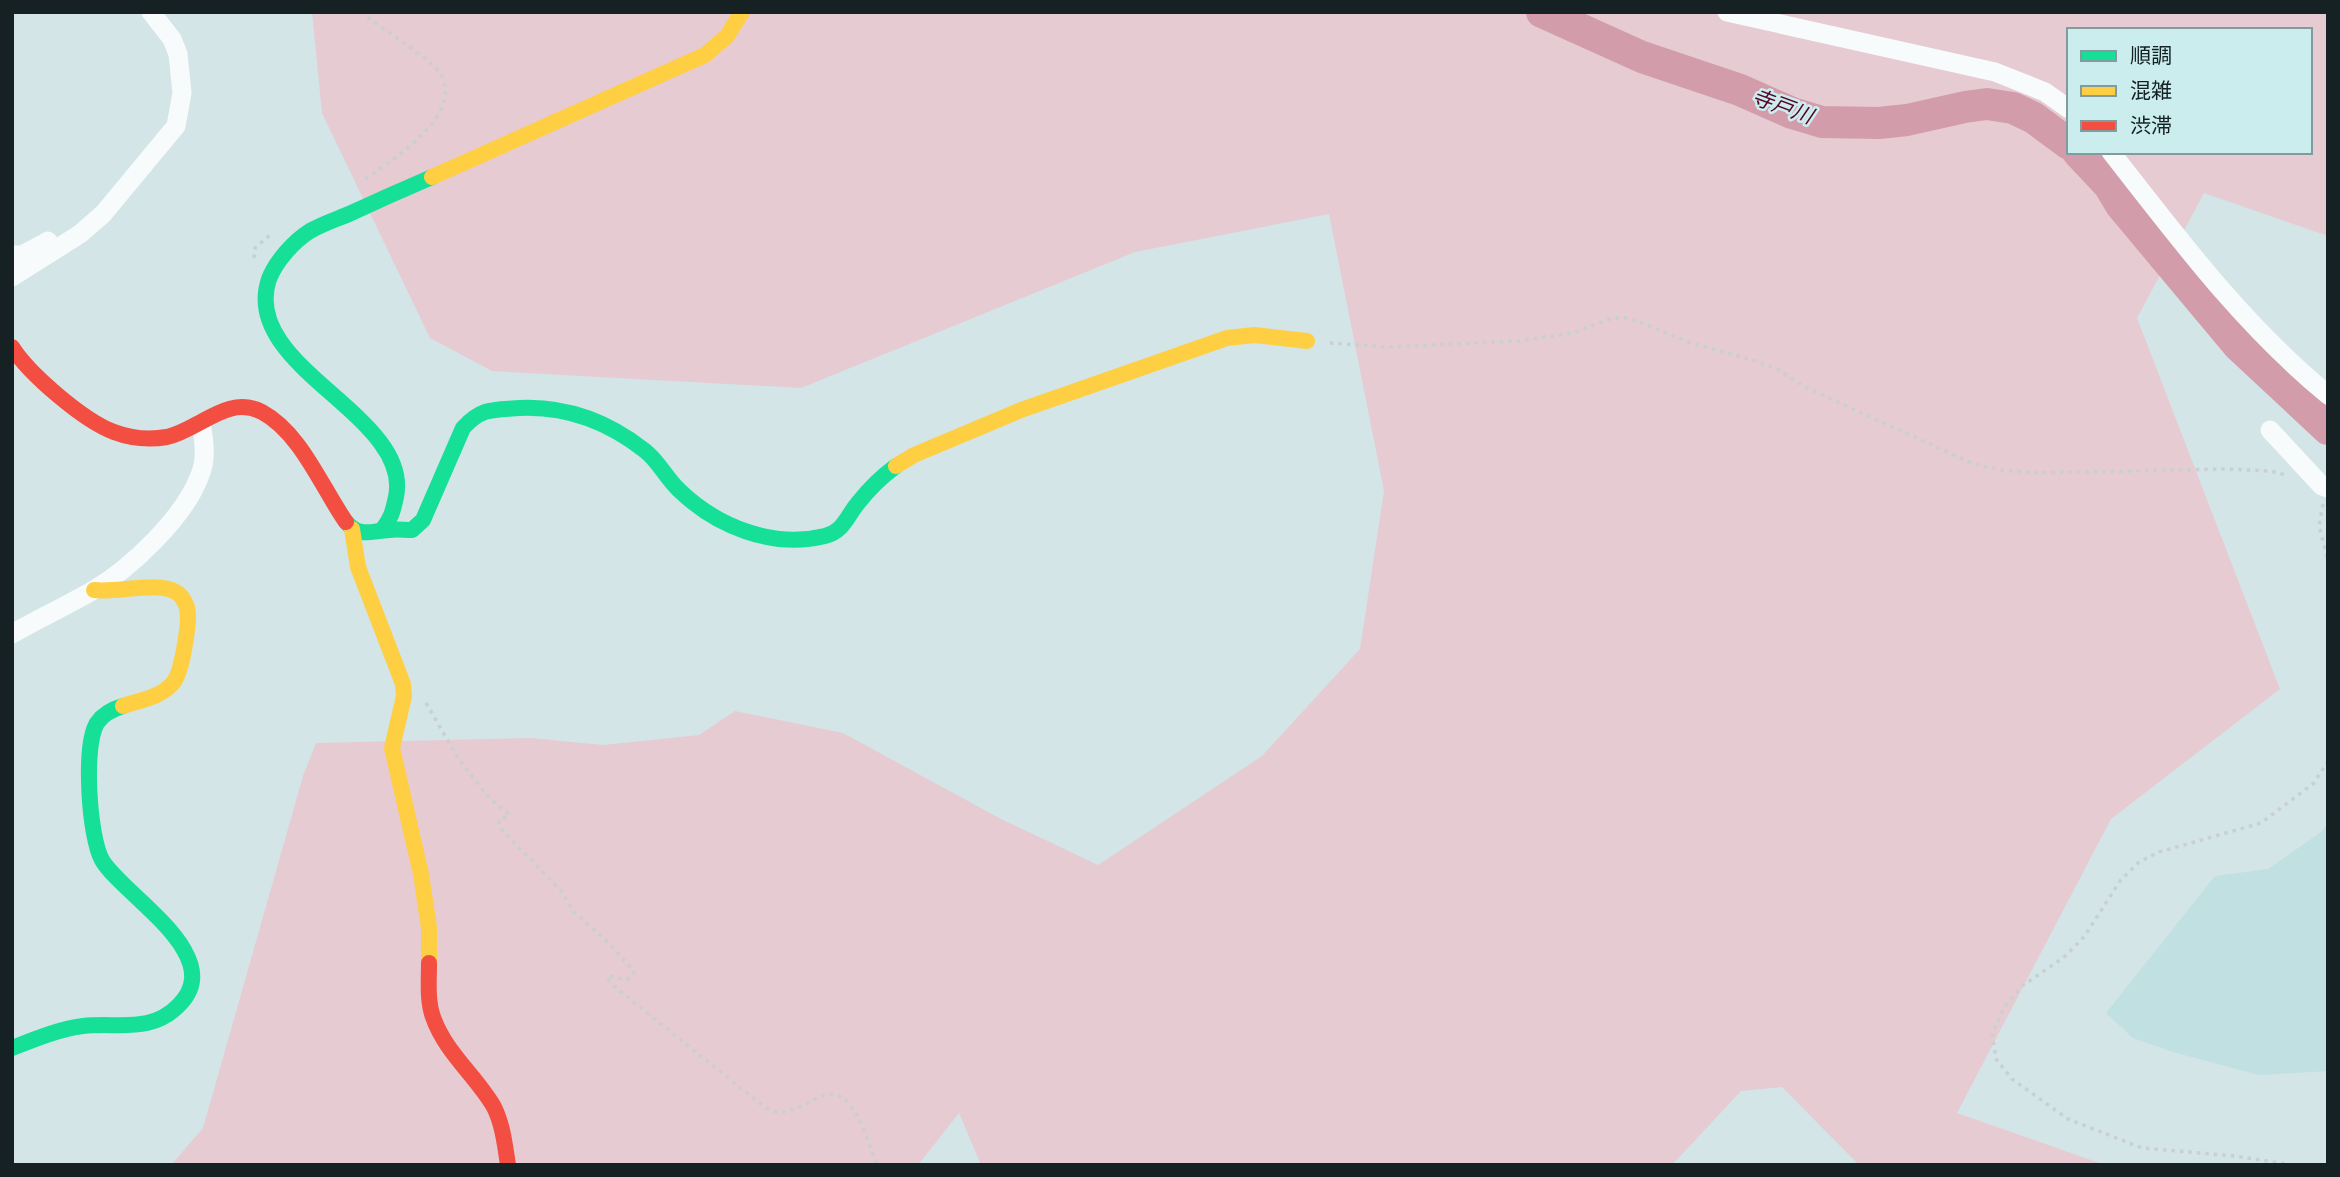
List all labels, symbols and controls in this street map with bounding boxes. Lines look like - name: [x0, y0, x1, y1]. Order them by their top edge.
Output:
- legend: [2067, 28, 2312, 154]
- text: 順調: [2130, 44, 2172, 71]
- text: 混雑: [2130, 79, 2172, 106]
- water label: 寺戸川: [1748, 85, 1818, 132]
- text: 渋滞: [2130, 114, 2172, 141]

